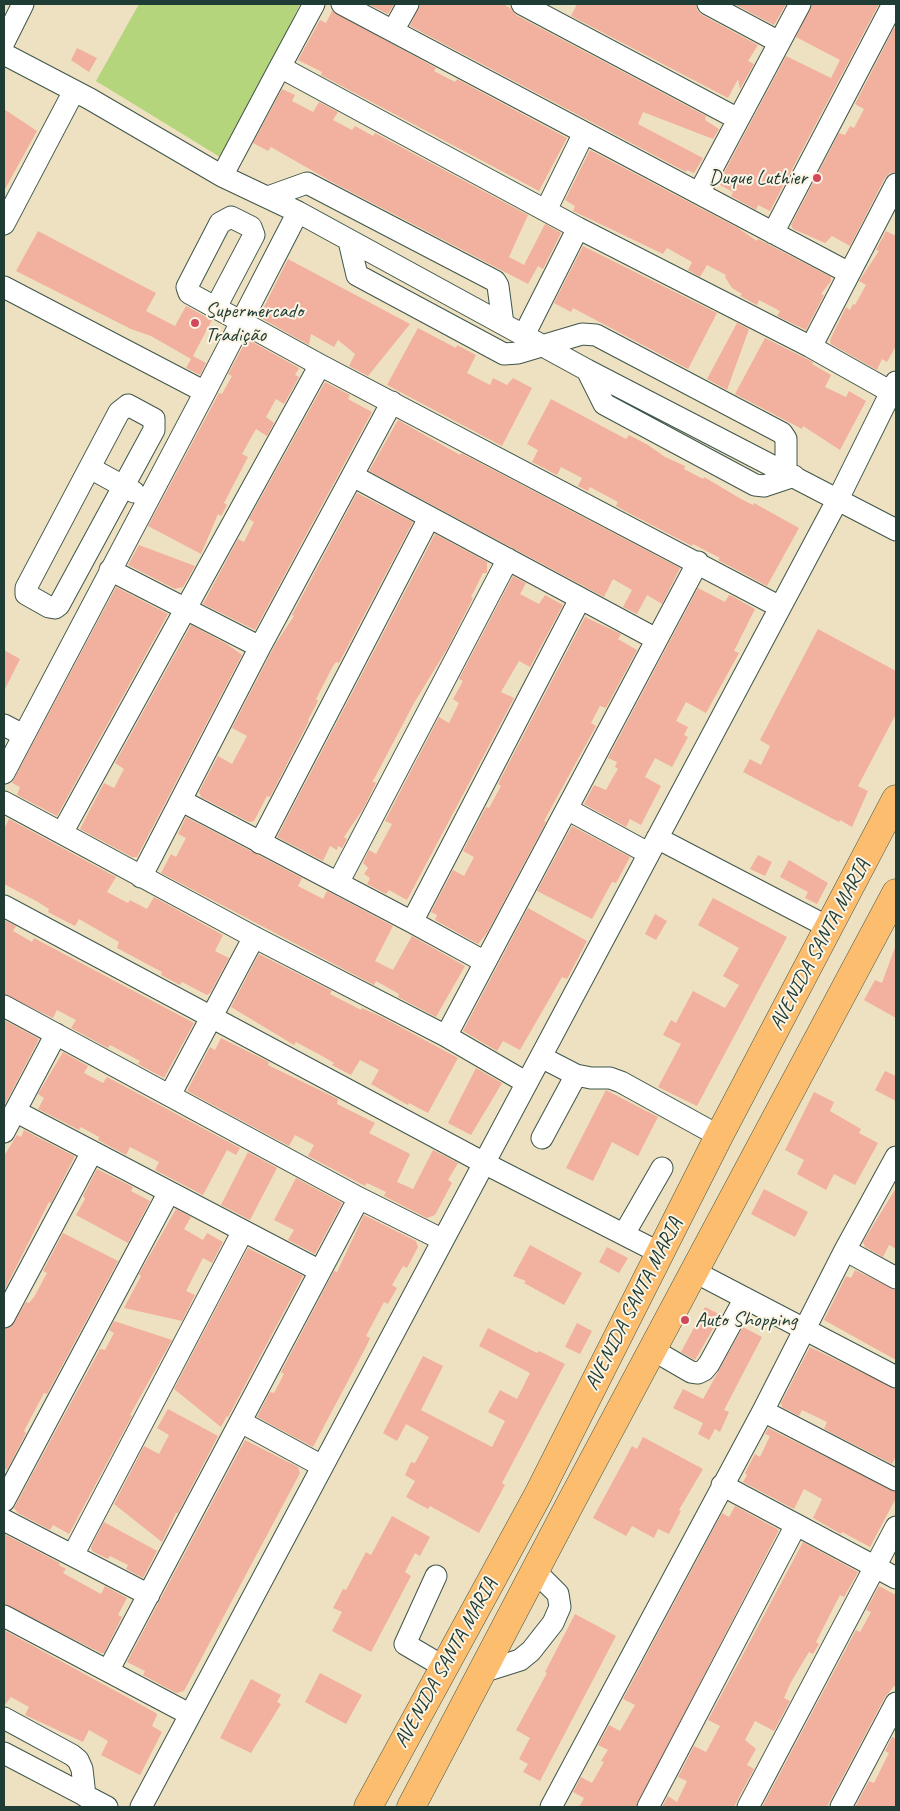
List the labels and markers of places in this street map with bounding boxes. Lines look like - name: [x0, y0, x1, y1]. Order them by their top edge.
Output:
- place label: Duque Luthier: [709, 165, 807, 191]
- marker: Duque Luthier: [811, 172, 823, 184]
- place label: Supermercado Tradição: [205, 298, 303, 348]
- marker: Supermercado Tradição: [189, 317, 201, 329]
- place label: Auto Shopping: [695, 1307, 797, 1333]
- marker: Auto Shopping: [679, 1314, 691, 1326]

